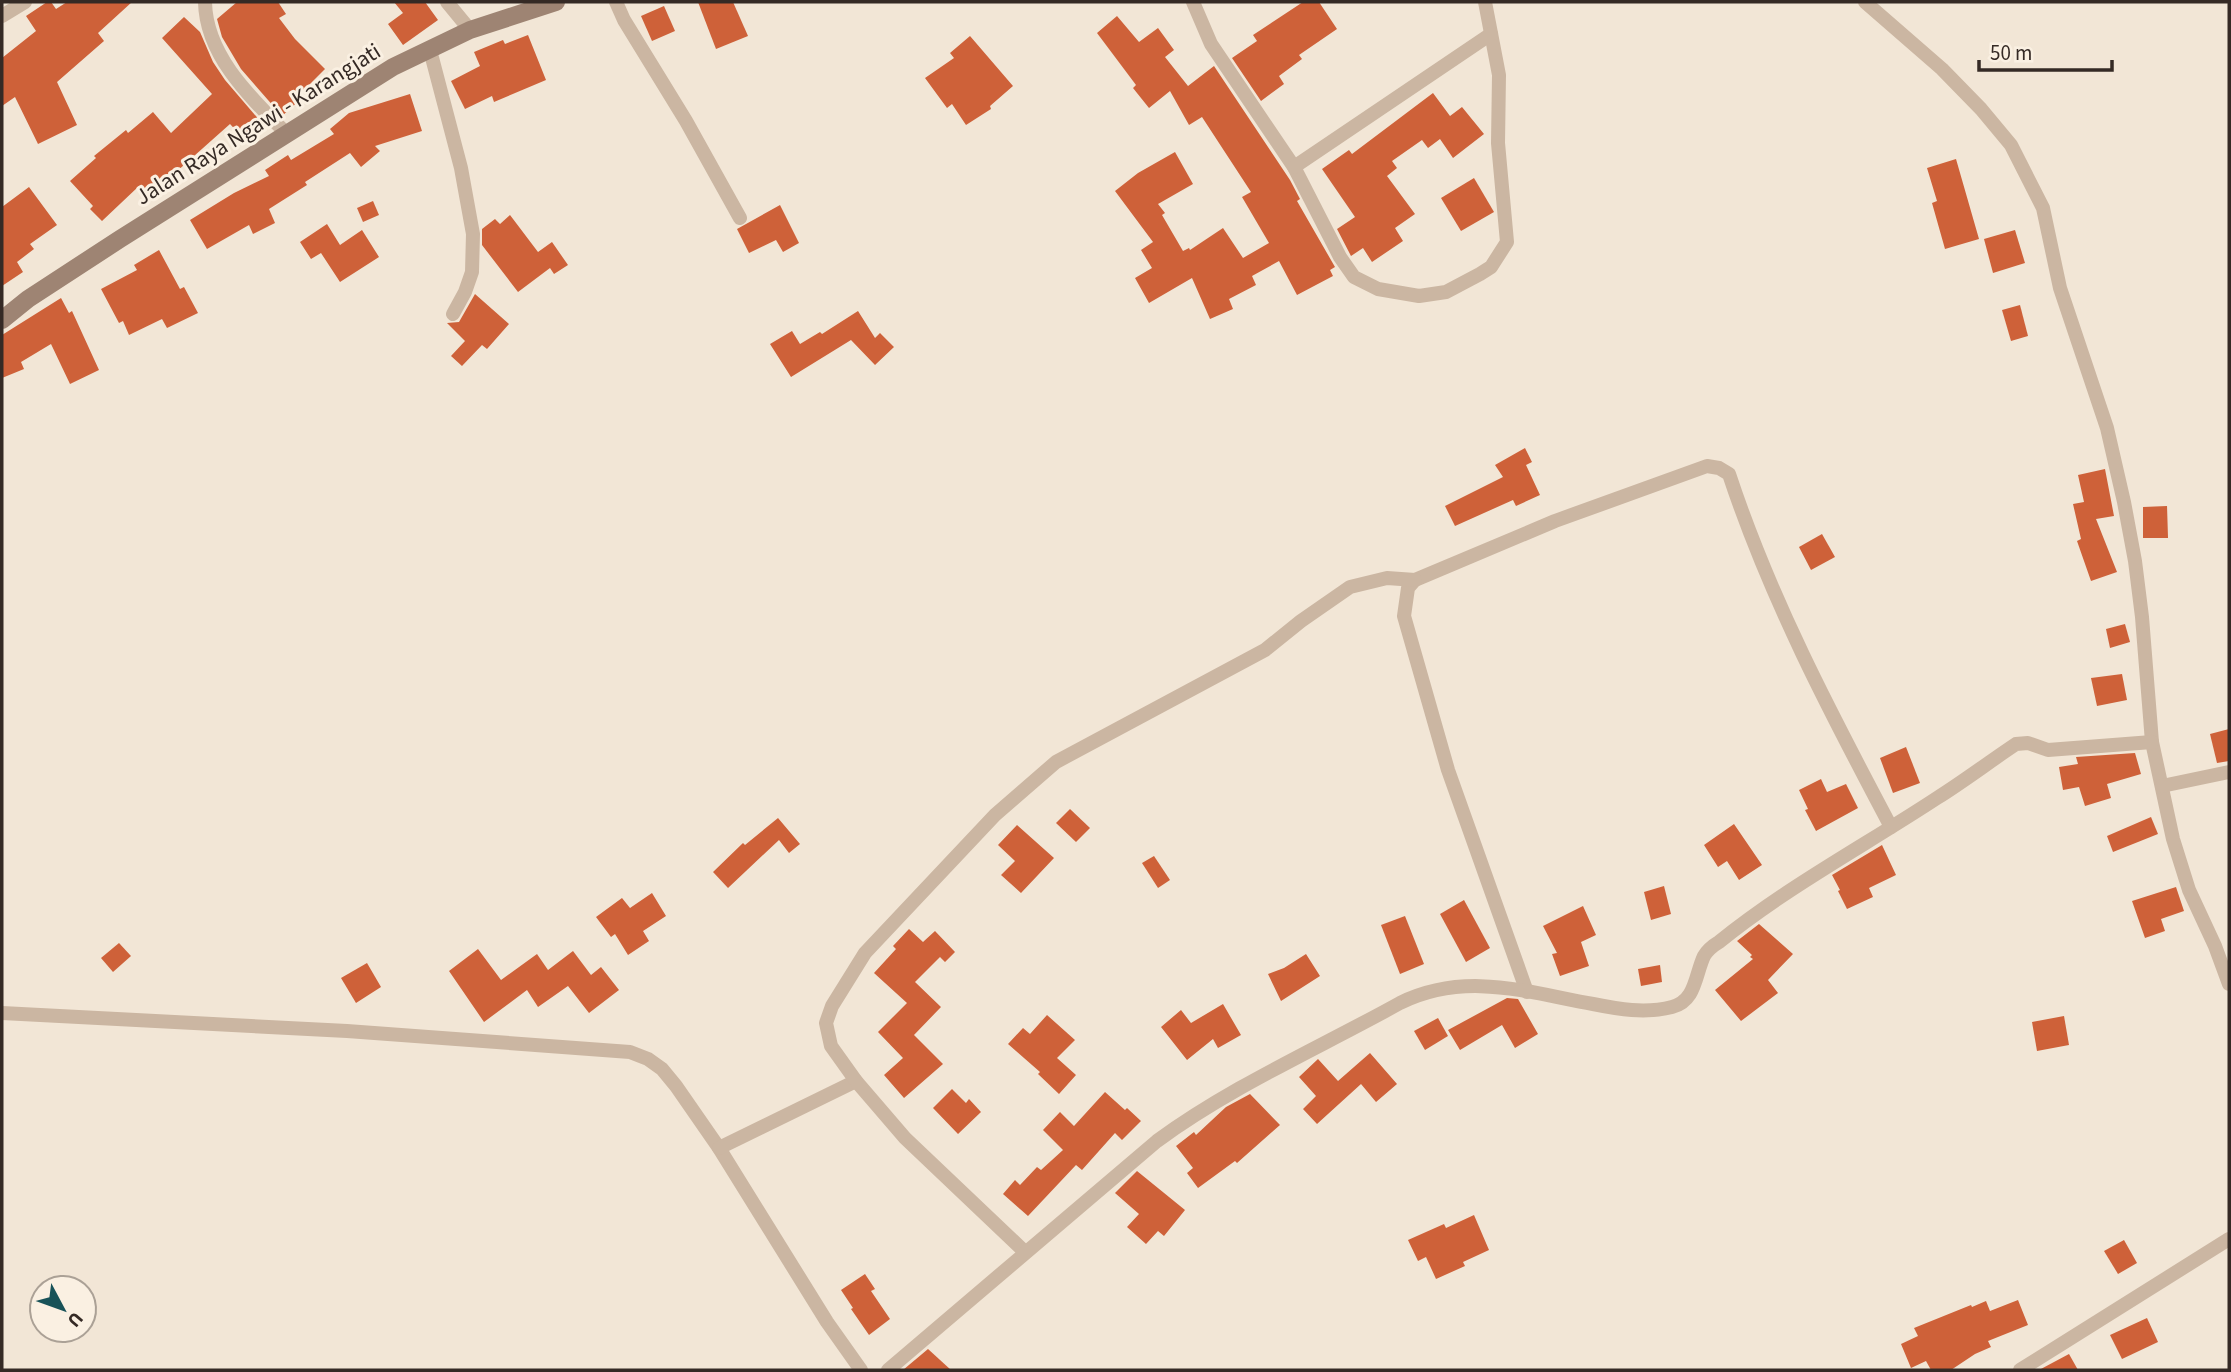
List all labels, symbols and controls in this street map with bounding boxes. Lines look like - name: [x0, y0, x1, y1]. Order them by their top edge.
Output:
- scale bar: [1979, 28, 2112, 72]
- street label: Jalan Raya Ngawi - Karangjati: [129, 35, 387, 213]
- text: 50 m: [1990, 38, 2032, 68]
- north arrow: [28, 1274, 98, 1344]
- text: U: [60, 1306, 89, 1333]

